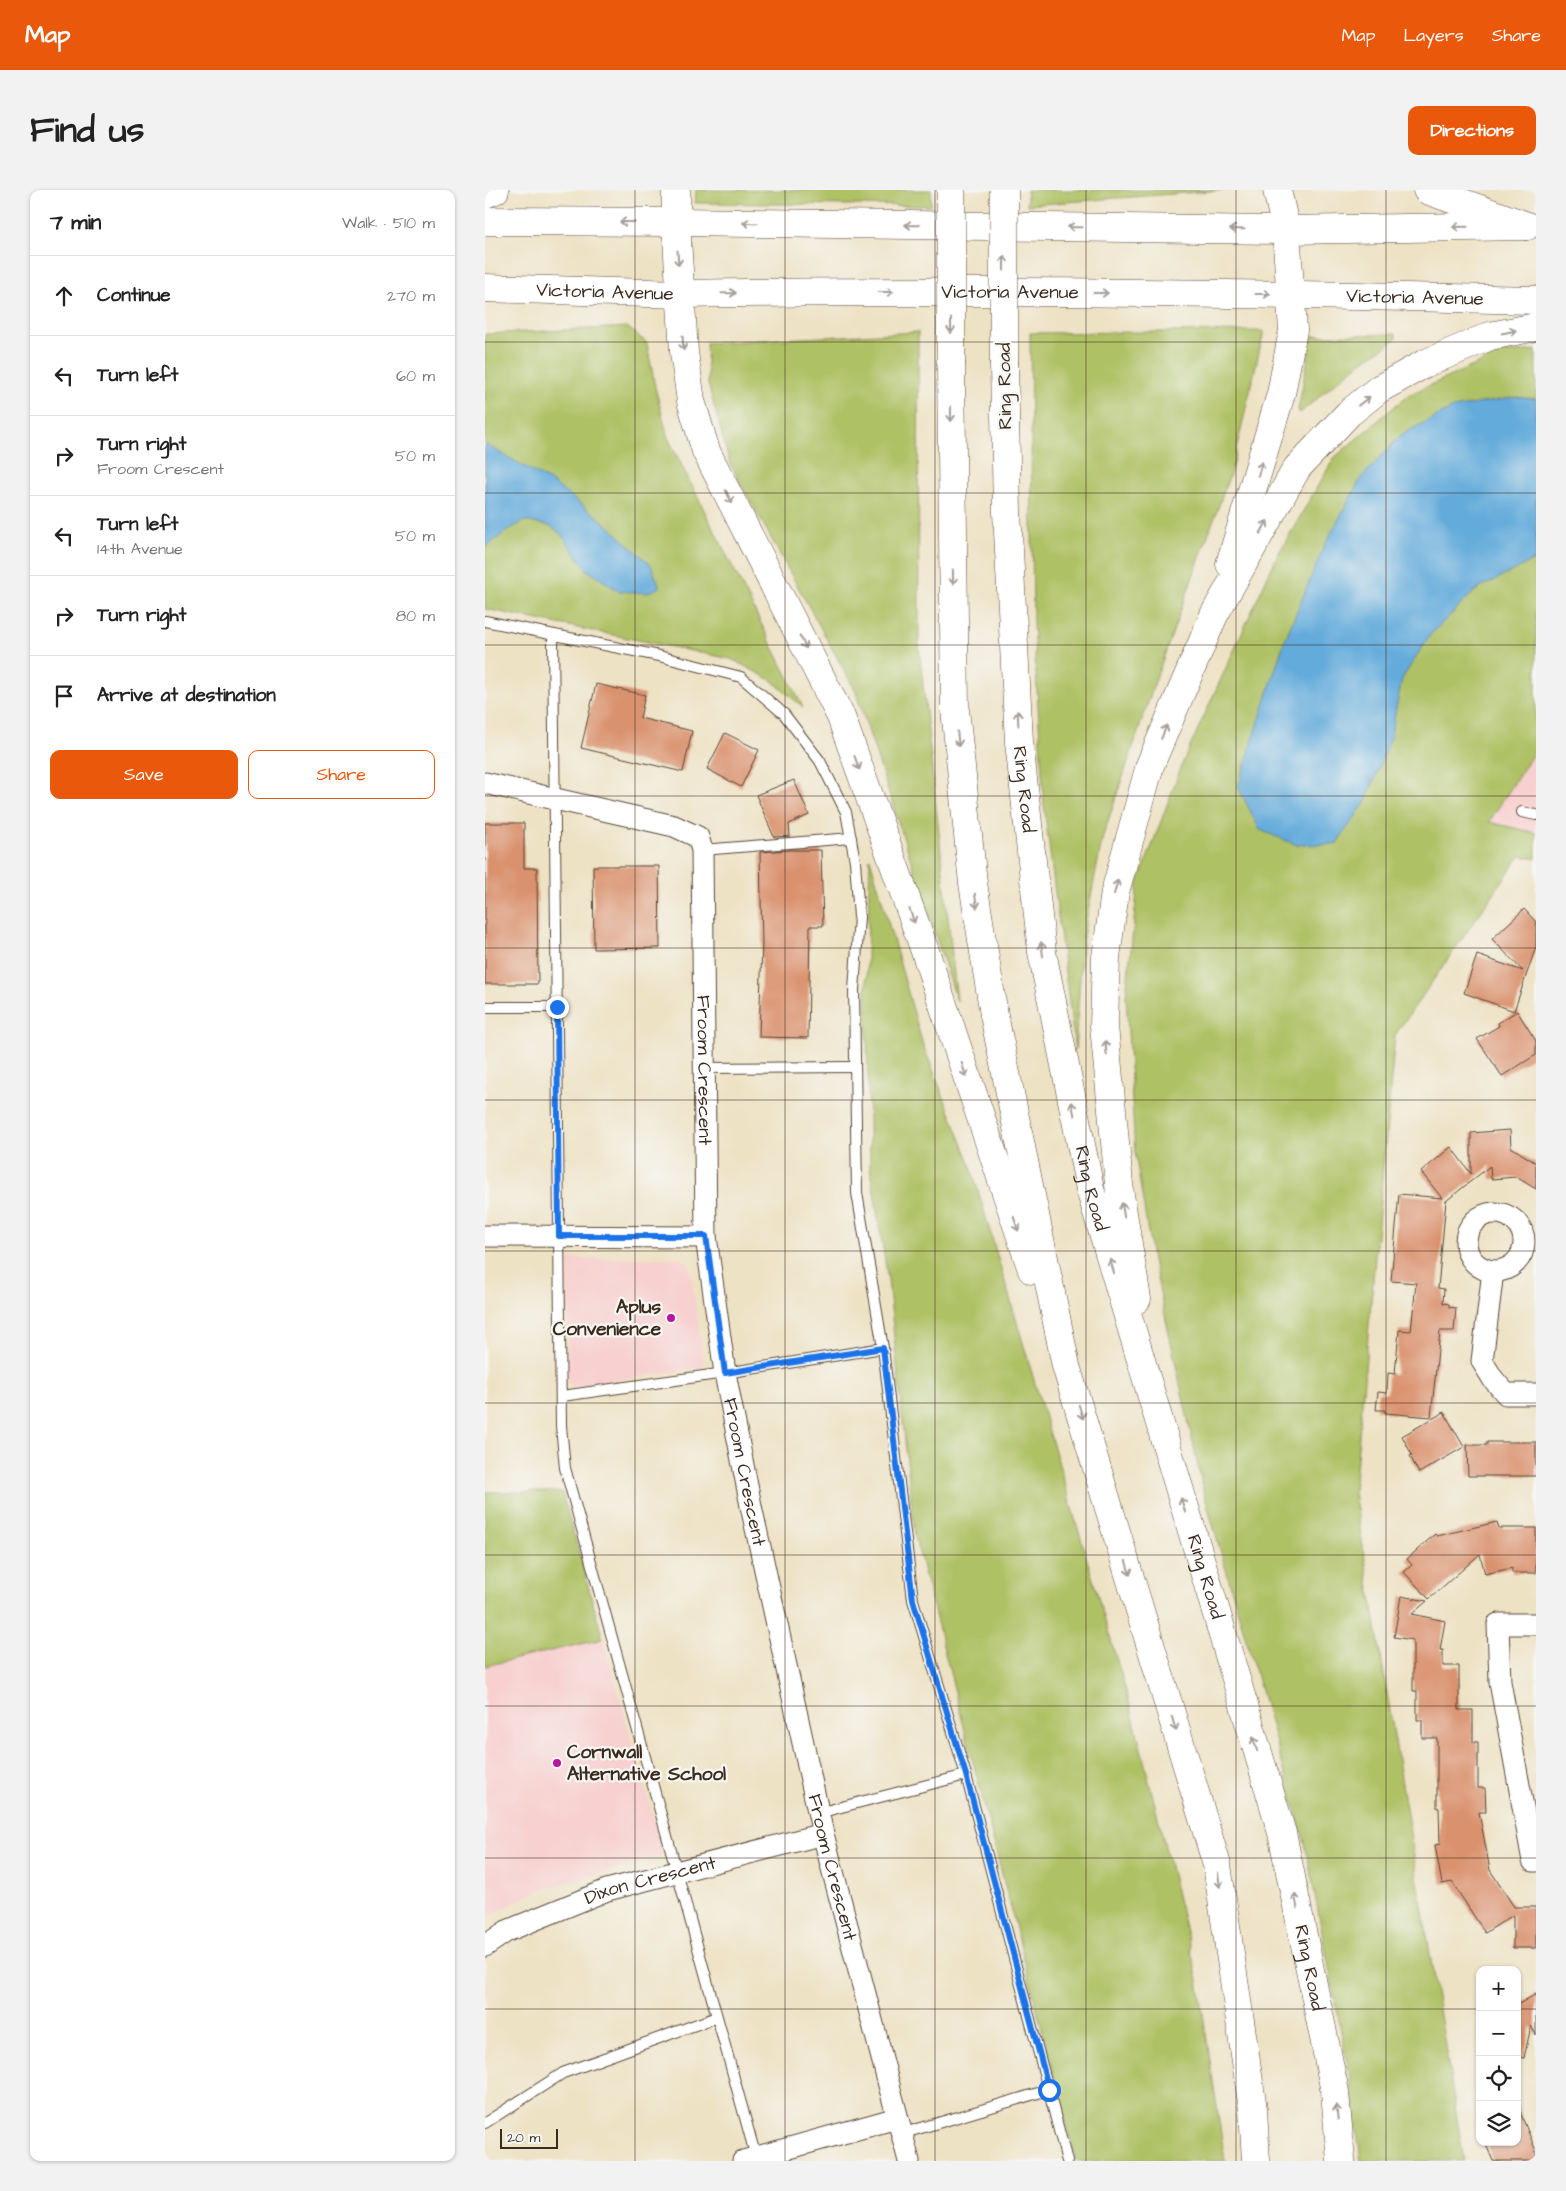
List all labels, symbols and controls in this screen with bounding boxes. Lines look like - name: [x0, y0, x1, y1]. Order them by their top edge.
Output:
- text: Map: [25, 18, 70, 52]
- text: Map: [1341, 23, 1375, 48]
- text: Layers: [1403, 23, 1464, 48]
- text: Share: [1492, 23, 1541, 48]
- text: Find us: [30, 106, 144, 155]
- button: Directions: [1408, 106, 1536, 155]
- text: 7 min: [50, 208, 101, 237]
- text: Walk · 510 m: [342, 212, 435, 234]
- one-way arrow: [619, 217, 636, 227]
- one-way arrow: [742, 218, 758, 228]
- one-way arrow: [905, 220, 921, 230]
- one-way arrow: [1067, 222, 1084, 232]
- one-way arrow: [1453, 222, 1469, 232]
- one-way arrow: [1229, 224, 1246, 234]
- one-way arrow: [673, 250, 683, 266]
- one-way arrow: [999, 255, 1009, 271]
- street label: Victoria Avenue: [536, 276, 674, 307]
- street label: Victoria Avenue: [941, 278, 1079, 306]
- icon: ahead: [50, 282, 78, 310]
- text: Continue: [97, 282, 171, 309]
- street label: Victoria Avenue: [1346, 282, 1484, 312]
- text: 270 m: [387, 285, 435, 307]
- one-way arrow: [877, 287, 893, 297]
- one-way arrow: [720, 288, 737, 298]
- one-way arrow: [1092, 288, 1108, 298]
- one-way arrow: [1254, 289, 1271, 299]
- one-way arrow: [946, 318, 956, 334]
- one-way arrow: [1501, 327, 1517, 337]
- one-way arrow: [679, 334, 688, 350]
- street label: Ring Road: [991, 342, 1020, 430]
- icon: left: [50, 362, 78, 390]
- text: Turn left: [97, 362, 178, 389]
- text: 60 m: [396, 365, 435, 387]
- one-way arrow: [1357, 396, 1371, 406]
- one-way arrow: [946, 406, 956, 422]
- text: Turn right: [97, 431, 186, 458]
- icon: right: [50, 442, 78, 470]
- text: 50 m: [395, 445, 435, 467]
- text: Froom Crescent: [97, 458, 224, 480]
- one-way arrow: [1255, 461, 1265, 477]
- one-way arrow: [724, 489, 734, 504]
- text: Turn left: [97, 511, 178, 538]
- one-way arrow: [1259, 520, 1269, 535]
- icon: left: [50, 522, 78, 550]
- text: 50 m: [395, 525, 435, 547]
- text: 14th Avenue: [97, 538, 183, 560]
- one-way arrow: [948, 568, 958, 584]
- icon: right: [50, 602, 78, 630]
- text: Turn right: [97, 602, 186, 629]
- text: 80 m: [396, 605, 435, 627]
- one-way arrow: [799, 634, 808, 649]
- icon: arrive: [50, 682, 78, 710]
- text: Arrive at destination: [97, 682, 276, 709]
- one-way arrow: [1013, 710, 1022, 726]
- one-way arrow: [1159, 725, 1169, 740]
- one-way arrow: [953, 731, 963, 747]
- street label: Ring Road: [1006, 745, 1042, 834]
- button: Save: [50, 750, 238, 799]
- button: Share: [248, 750, 435, 799]
- one-way arrow: [853, 755, 862, 770]
- one-way arrow: [1112, 879, 1122, 895]
- one-way arrow: [971, 892, 981, 908]
- one-way arrow: [908, 907, 917, 923]
- one-way arrow: [1036, 942, 1046, 958]
- street label: Froom Crescent: [690, 995, 719, 1146]
- route end: [546, 996, 569, 1019]
- one-way arrow: [1101, 1041, 1111, 1057]
- one-way arrow: [960, 1061, 970, 1077]
- one-way arrow: [1068, 1101, 1078, 1117]
- street label: Ring Road: [1068, 1143, 1115, 1234]
- one-way arrow: [1118, 1202, 1128, 1218]
- one-way arrow: [1012, 1215, 1021, 1231]
- one-way arrow: [1107, 1259, 1117, 1275]
- place label: Aplus Convenience: [553, 1294, 662, 1343]
- marker: Aplus Convenience: [665, 1312, 677, 1324]
- street label: Froom Crescent: [717, 1395, 773, 1549]
- one-way arrow: [1076, 1404, 1086, 1420]
- one-way arrow: [1178, 1497, 1188, 1513]
- street label: Ring Road: [1180, 1531, 1231, 1623]
- one-way arrow: [1123, 1560, 1133, 1576]
- one-way arrow: [1170, 1715, 1180, 1731]
- one-way arrow: [1250, 1737, 1260, 1753]
- place label: Cornwall Alternative School: [567, 1739, 726, 1788]
- marker: Cornwall Alternative School: [551, 1757, 563, 1769]
- street label: Froom Crescent: [801, 1791, 864, 1944]
- street label: Dixon Crescent: [580, 1849, 719, 1911]
- one-way arrow: [1215, 1871, 1225, 1887]
- one-way arrow: [1291, 1894, 1300, 1910]
- street label: Ring Road: [1288, 1922, 1332, 2013]
- map controls: [1476, 1966, 1521, 2146]
- button: +: [1476, 1966, 1521, 2011]
- button: −: [1476, 2011, 1521, 2056]
- button: locate: [1476, 2056, 1521, 2101]
- route start: [1038, 2079, 1061, 2102]
- button: layers: [1476, 2101, 1521, 2146]
- one-way arrow: [1332, 2105, 1342, 2121]
- scale bar: [500, 2126, 557, 2149]
- text: 20 m: [507, 2128, 540, 2148]

